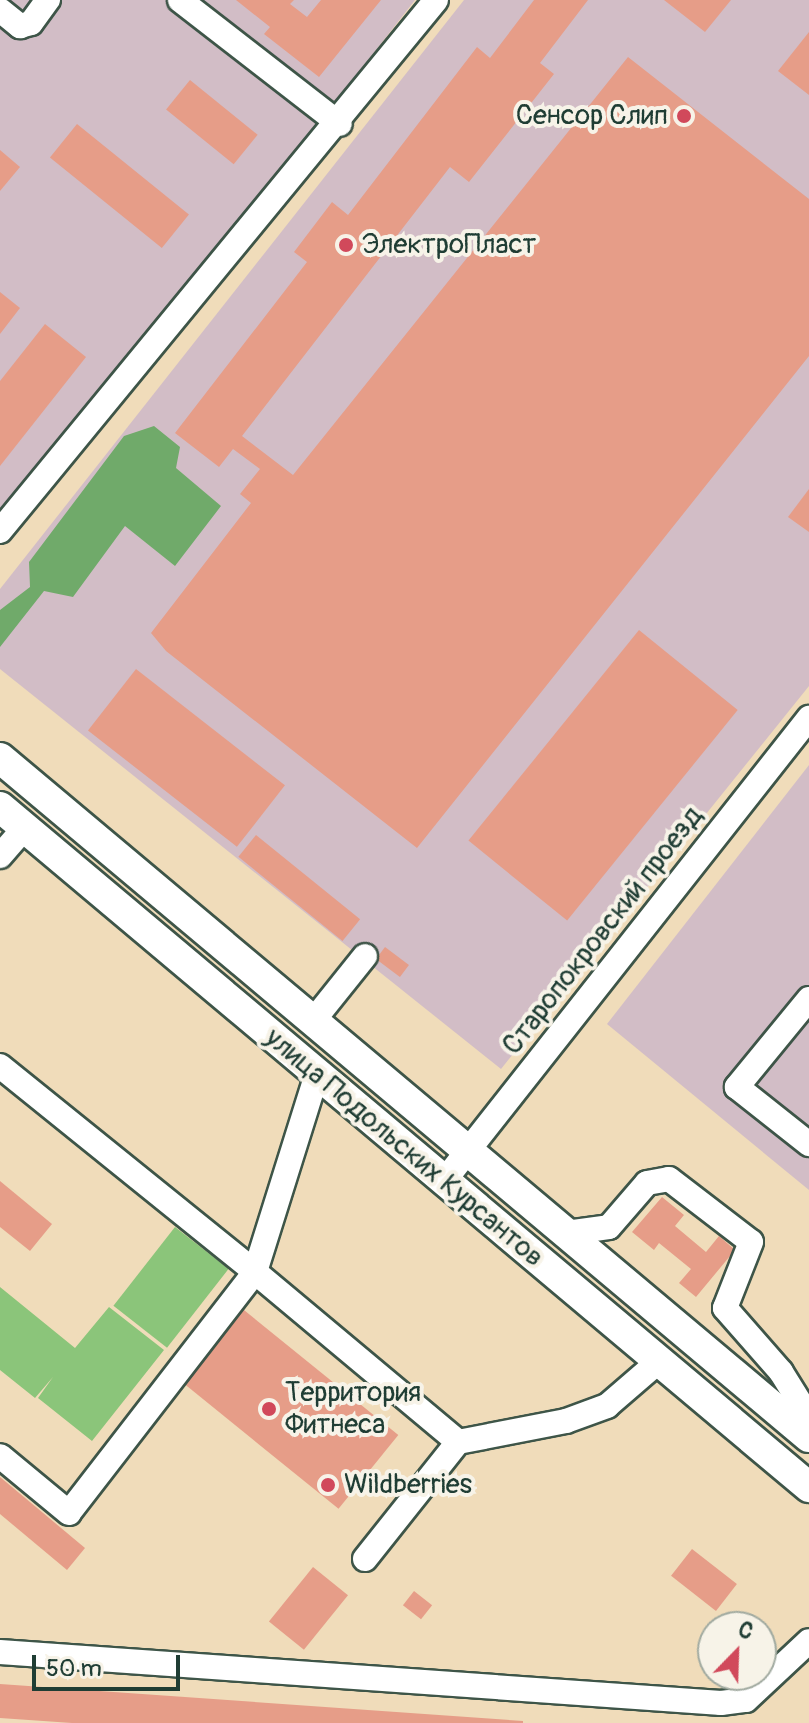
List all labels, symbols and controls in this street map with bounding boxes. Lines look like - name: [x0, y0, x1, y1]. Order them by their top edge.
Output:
- place label: Сенсор Слип: [516, 99, 668, 133]
- marker: Сенсор Слип: [675, 107, 693, 125]
- place label: ЭлектроПласт: [362, 228, 536, 262]
- marker: ЭлектроПласт: [337, 236, 355, 254]
- street label: Старопокровский проезд: [496, 800, 710, 1062]
- street label: улица Подольских Курсантов: [258, 1021, 550, 1275]
- place label: Территория Фитнеса: [285, 1376, 421, 1442]
- marker: Территория Фитнеса: [260, 1400, 278, 1418]
- place label: Wildberries: [344, 1468, 472, 1502]
- marker: Wildberries: [319, 1476, 337, 1494]
- north arrow: [697, 1611, 777, 1691]
- text: С: [734, 1615, 757, 1646]
- scale bar: [36, 1639, 184, 1689]
- text: 50 m: [46, 1654, 102, 1683]

